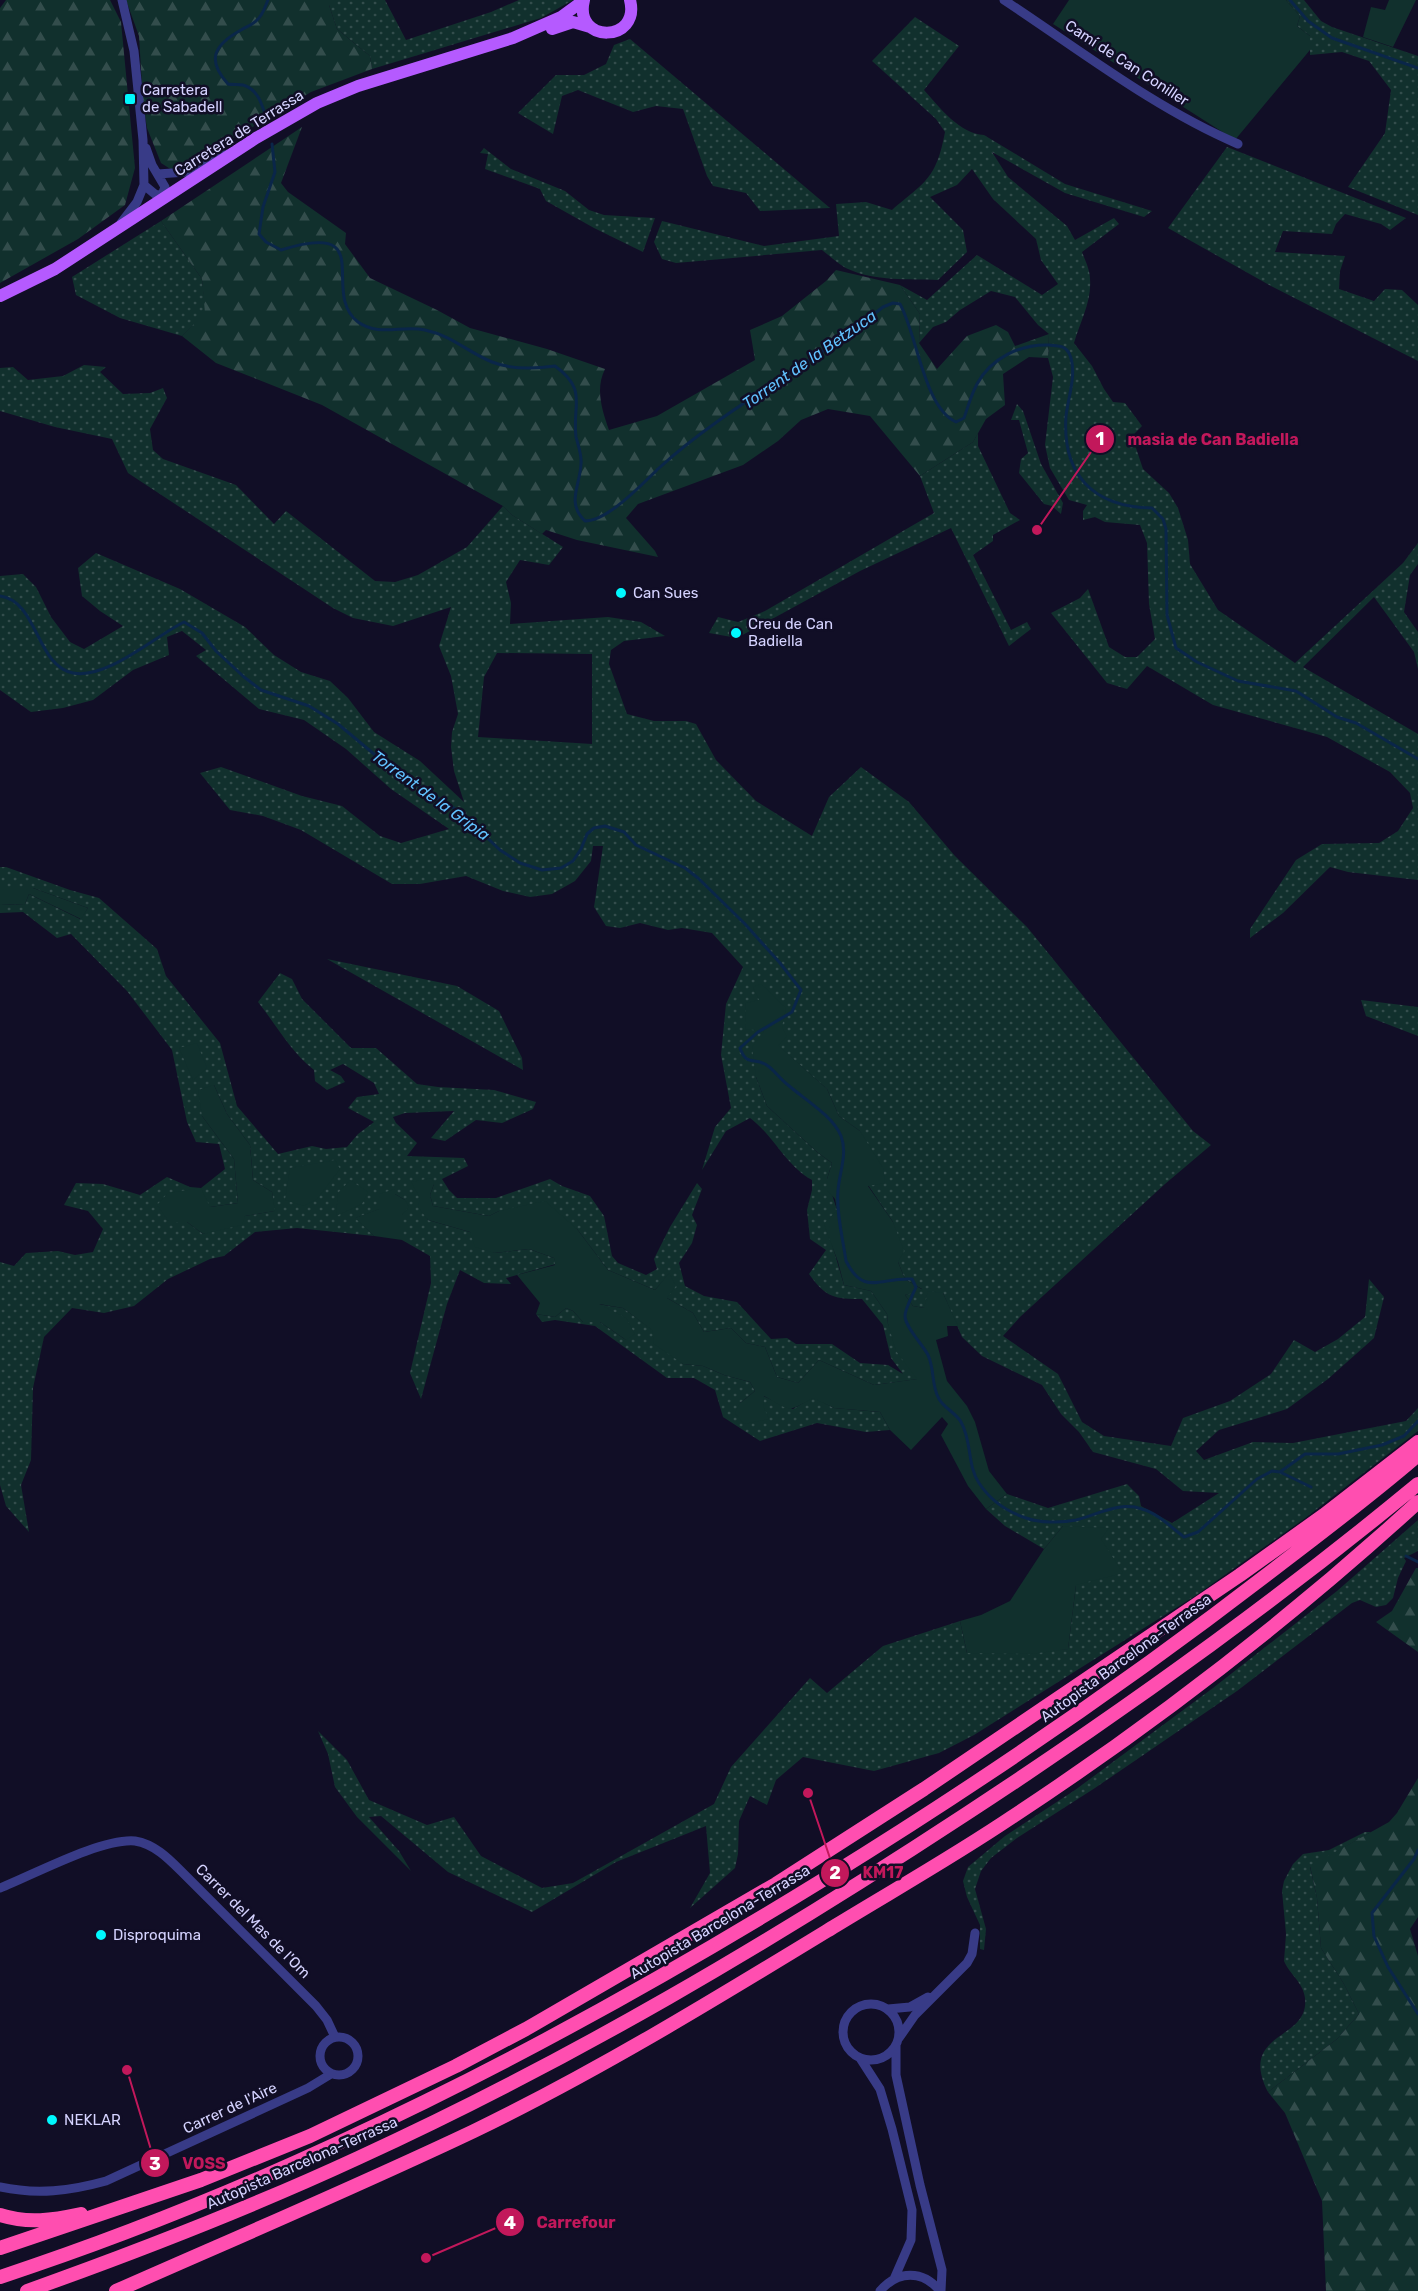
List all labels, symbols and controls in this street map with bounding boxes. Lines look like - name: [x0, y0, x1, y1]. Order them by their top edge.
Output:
- street label: Camí de Can Coniller: [1062, 16, 1192, 110]
- place label: Carretera de Sabadell: [142, 81, 222, 116]
- street label: Carretera de Terrassa: [171, 86, 307, 180]
- marker: Carretera de Sabadell: [123, 92, 137, 106]
- water label: Torrent de la Betzuca: [739, 306, 880, 413]
- callout: masia de Can Badiella: [1085, 422, 1311, 456]
- text: 1: [1096, 428, 1104, 450]
- text: masia de Can Badiella: [1127, 430, 1299, 449]
- place label: Can Sues: [633, 584, 699, 602]
- marker: Can Sues: [614, 586, 628, 600]
- place label: Creu de Can Badiella: [748, 615, 833, 650]
- marker: Creu de Can Badiella: [729, 626, 743, 640]
- water label: Torrent de la Grípia: [368, 746, 493, 845]
- street label: Autopista Barcelona-Terrassa: [1037, 1590, 1215, 1726]
- callout: KM17: [820, 1856, 915, 1890]
- street label: Carrer del Mas de l'Om: [192, 1860, 314, 1982]
- street label: Autopista Barcelona-Terrassa: [627, 1861, 813, 1983]
- text: 2: [829, 1862, 841, 1884]
- text: KM17: [863, 1863, 903, 1882]
- place label: Disproquima: [113, 1926, 201, 1944]
- marker: Disproquima: [94, 1928, 108, 1942]
- street label: Carrer de l'Aire: [180, 2078, 280, 2138]
- place label: NEKLAR: [64, 2111, 121, 2129]
- marker: NEKLAR: [45, 2113, 59, 2127]
- street label: Autopista Barcelona-Terrassa: [204, 2113, 400, 2213]
- callout: VOSS: [140, 2146, 237, 2180]
- text: 3: [149, 2153, 161, 2175]
- text: VOSS: [182, 2154, 226, 2173]
- callout: Carrefour: [495, 2205, 628, 2239]
- text: 4: [504, 2212, 516, 2234]
- text: Carrefour: [537, 2213, 616, 2232]

